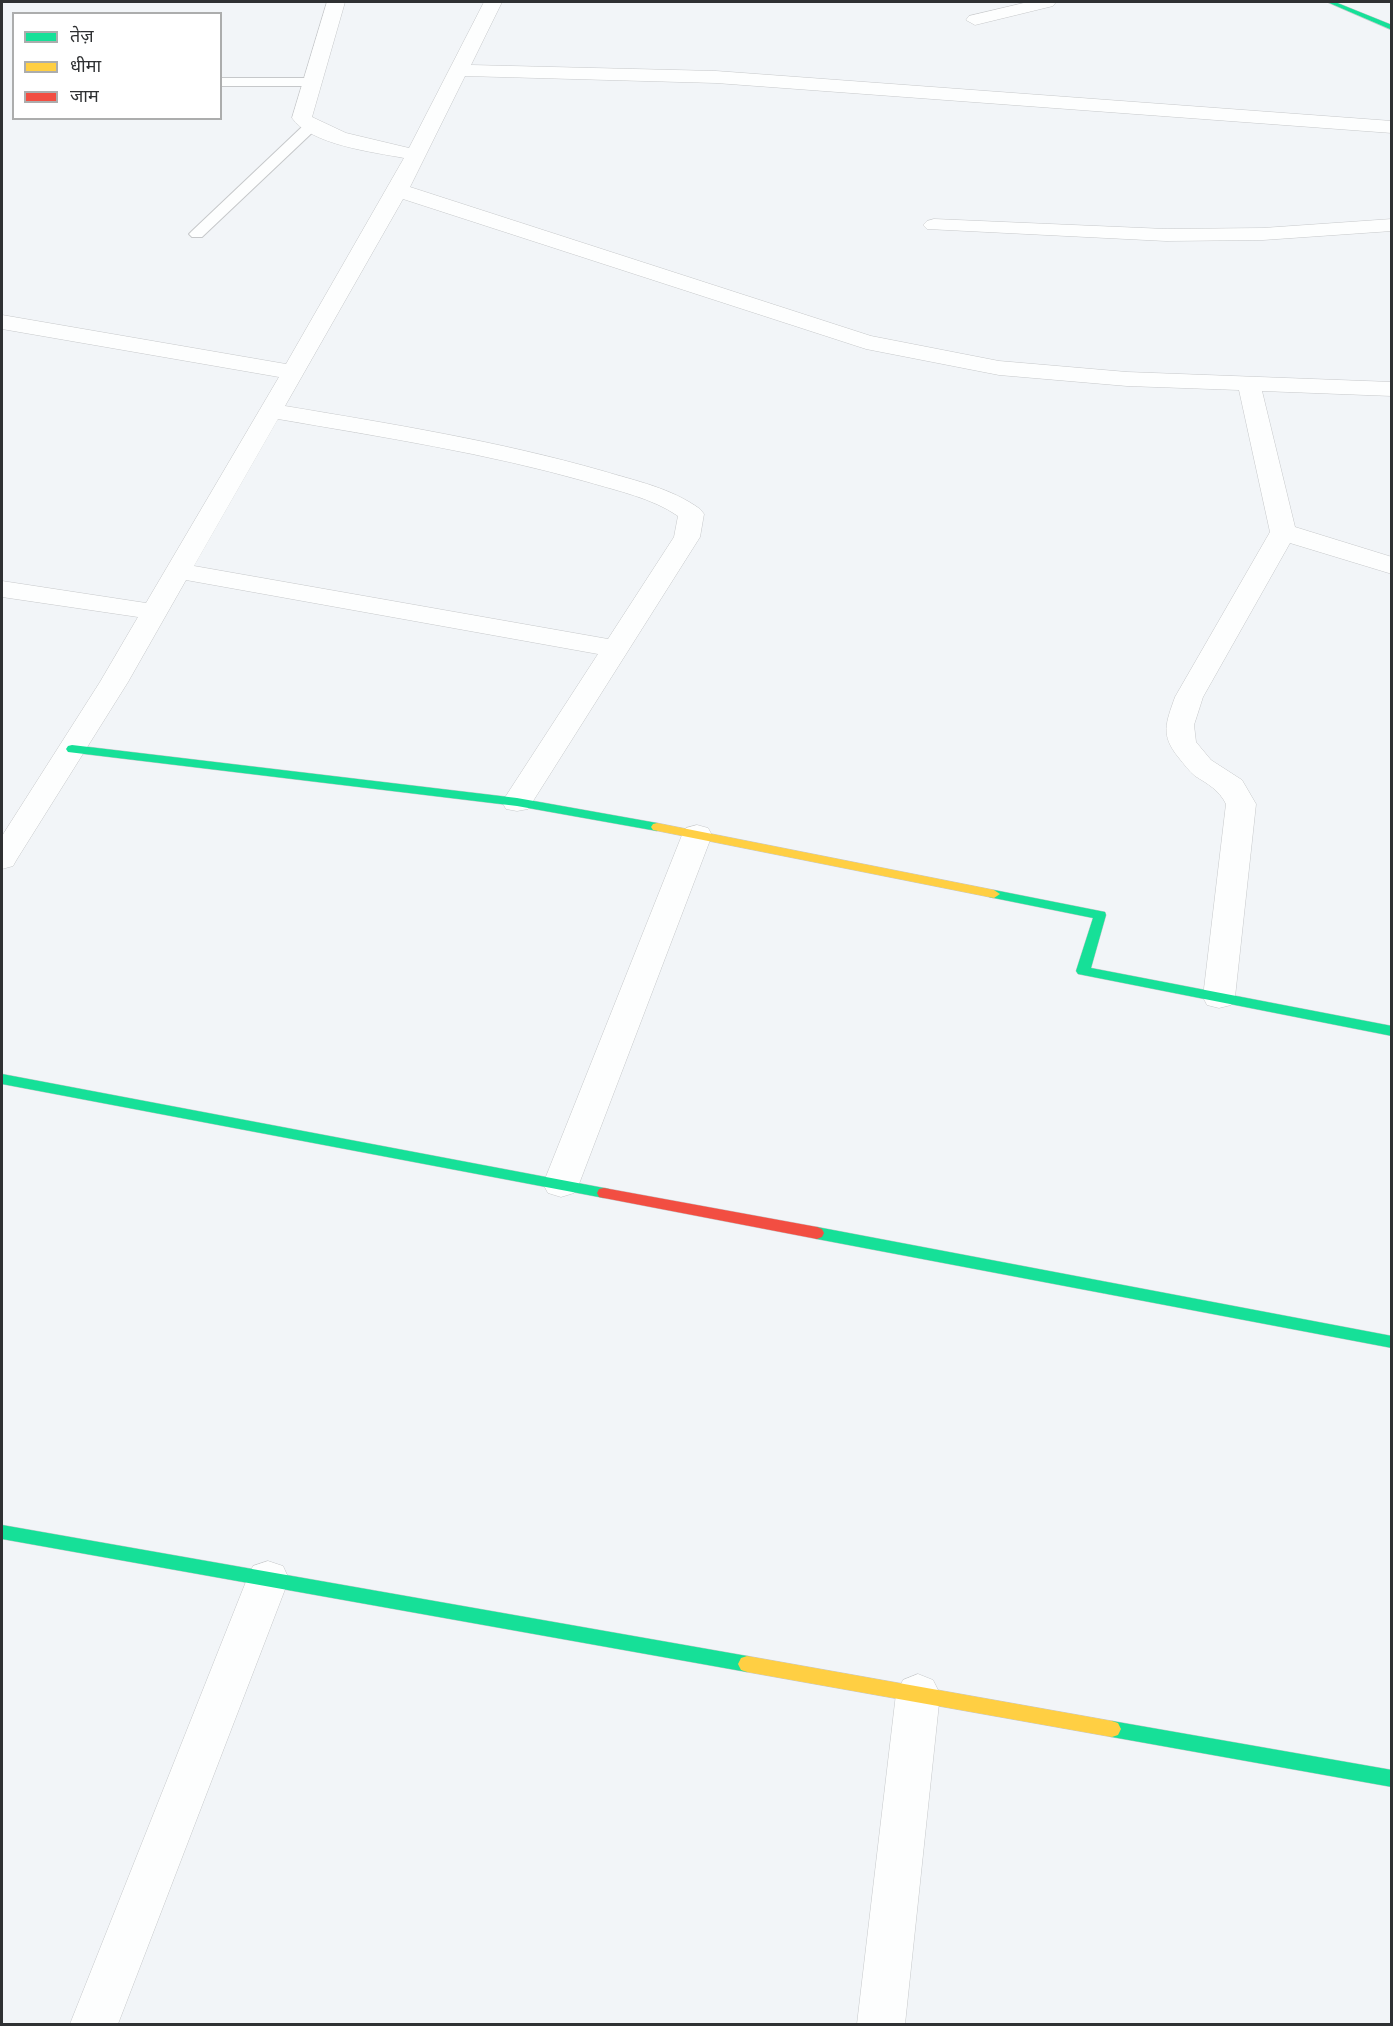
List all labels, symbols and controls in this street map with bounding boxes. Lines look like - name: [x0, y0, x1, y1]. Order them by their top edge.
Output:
- legend: [12, 12, 222, 120]
- text: तेज़: [70, 26, 94, 46]
- text: धीमा: [70, 56, 101, 76]
- text: जाम: [70, 86, 99, 106]

